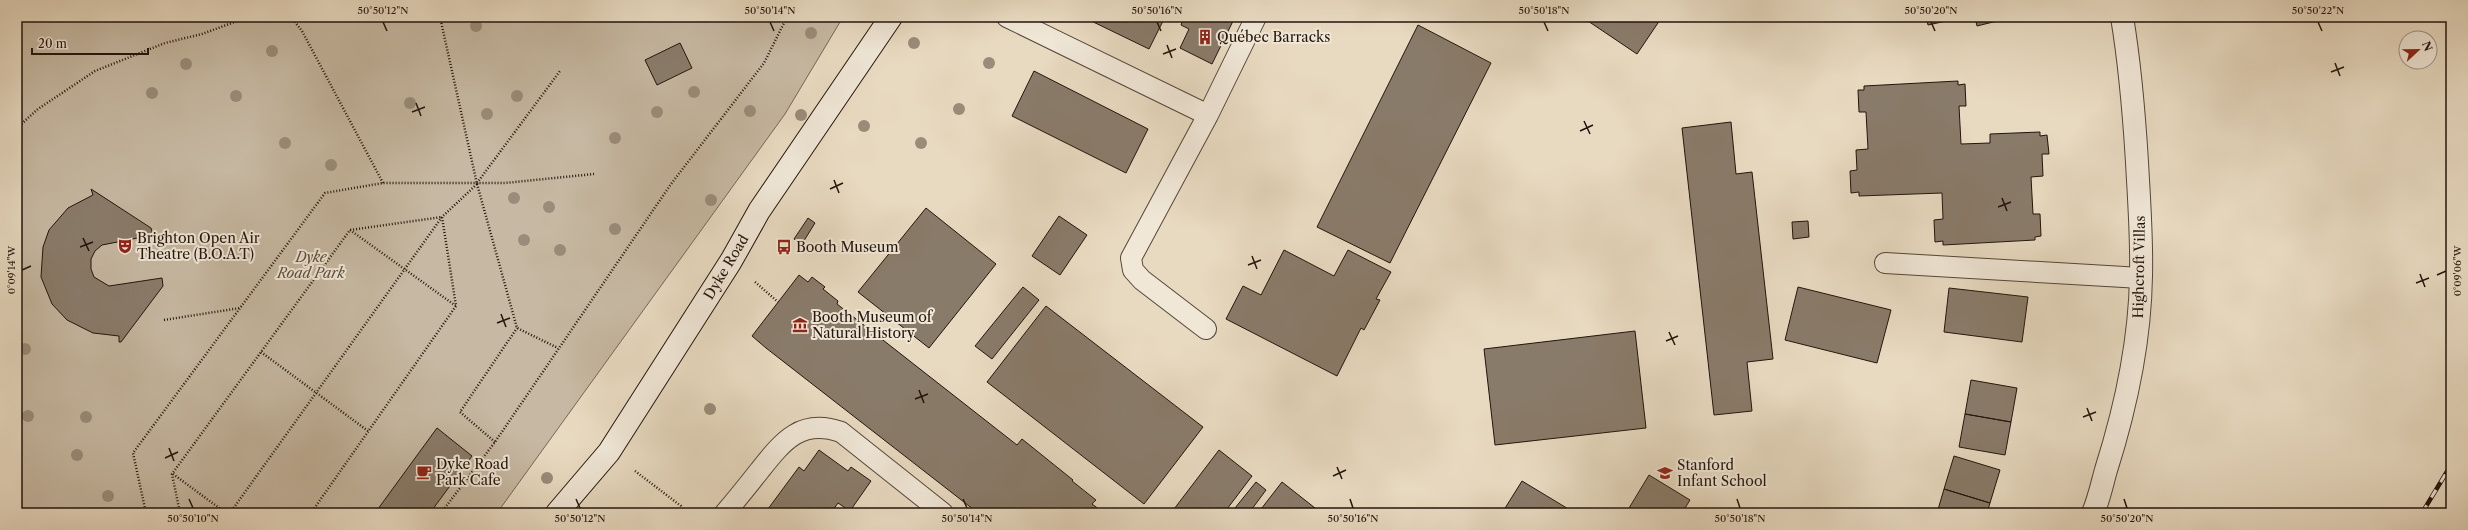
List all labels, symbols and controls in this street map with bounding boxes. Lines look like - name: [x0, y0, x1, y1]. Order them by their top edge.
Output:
- text: 50°50'12"N: [358, 4, 408, 17]
- text: 50°50'14"N: [745, 4, 795, 17]
- text: 50°50'16"N: [1132, 4, 1182, 17]
- text: 50°50'18"N: [1518, 4, 1570, 17]
- text: 50°50'20"N: [1904, 4, 1958, 17]
- text: 50°50'22"N: [2292, 4, 2344, 17]
- building icon: Québec Barracks: [1196, 28, 1214, 46]
- place label: Québec Barracks: [1217, 28, 1330, 46]
- scale bar: [32, 30, 148, 56]
- north arrow: [2398, 30, 2438, 70]
- text: 20 m: [38, 36, 67, 51]
- text: N: [2419, 39, 2436, 54]
- street label: Highcroft Villas: [2129, 215, 2149, 319]
- place label: Brighton Open Air Theatre (B.O.A.T): [137, 229, 260, 263]
- street label: Dyke Road: [700, 231, 753, 303]
- theatre icon: Brighton Open Air Theatre (B.O.A.T): [116, 237, 134, 255]
- bus stop icon: Booth Museum: [775, 238, 793, 256]
- place label: Booth Museum: [796, 238, 899, 256]
- text: 0°09'14"W: [5, 245, 18, 294]
- text: 0°09'06"W: [2451, 245, 2464, 296]
- park label: Dyke Road Park: [276, 248, 345, 282]
- place label: Booth Museum of Natural History: [812, 308, 934, 342]
- museum icon: Booth Museum of Natural History: [791, 316, 809, 334]
- place label: Dyke Road Park Cafe: [436, 455, 509, 489]
- place label: Stanford Infant School: [1677, 456, 1767, 490]
- cafe icon: Dyke Road Park Cafe: [415, 463, 433, 481]
- school or university icon: Stanford Infant School: [1656, 464, 1674, 482]
- text: 50°50'10"N: [167, 512, 219, 525]
- text: 50°50'12"N: [555, 512, 605, 525]
- text: 50°50'14"N: [942, 512, 992, 525]
- text: 50°50'16"N: [1328, 512, 1378, 525]
- text: 50°50'18"N: [1714, 512, 1766, 525]
- text: 50°50'20"N: [2100, 512, 2154, 525]

